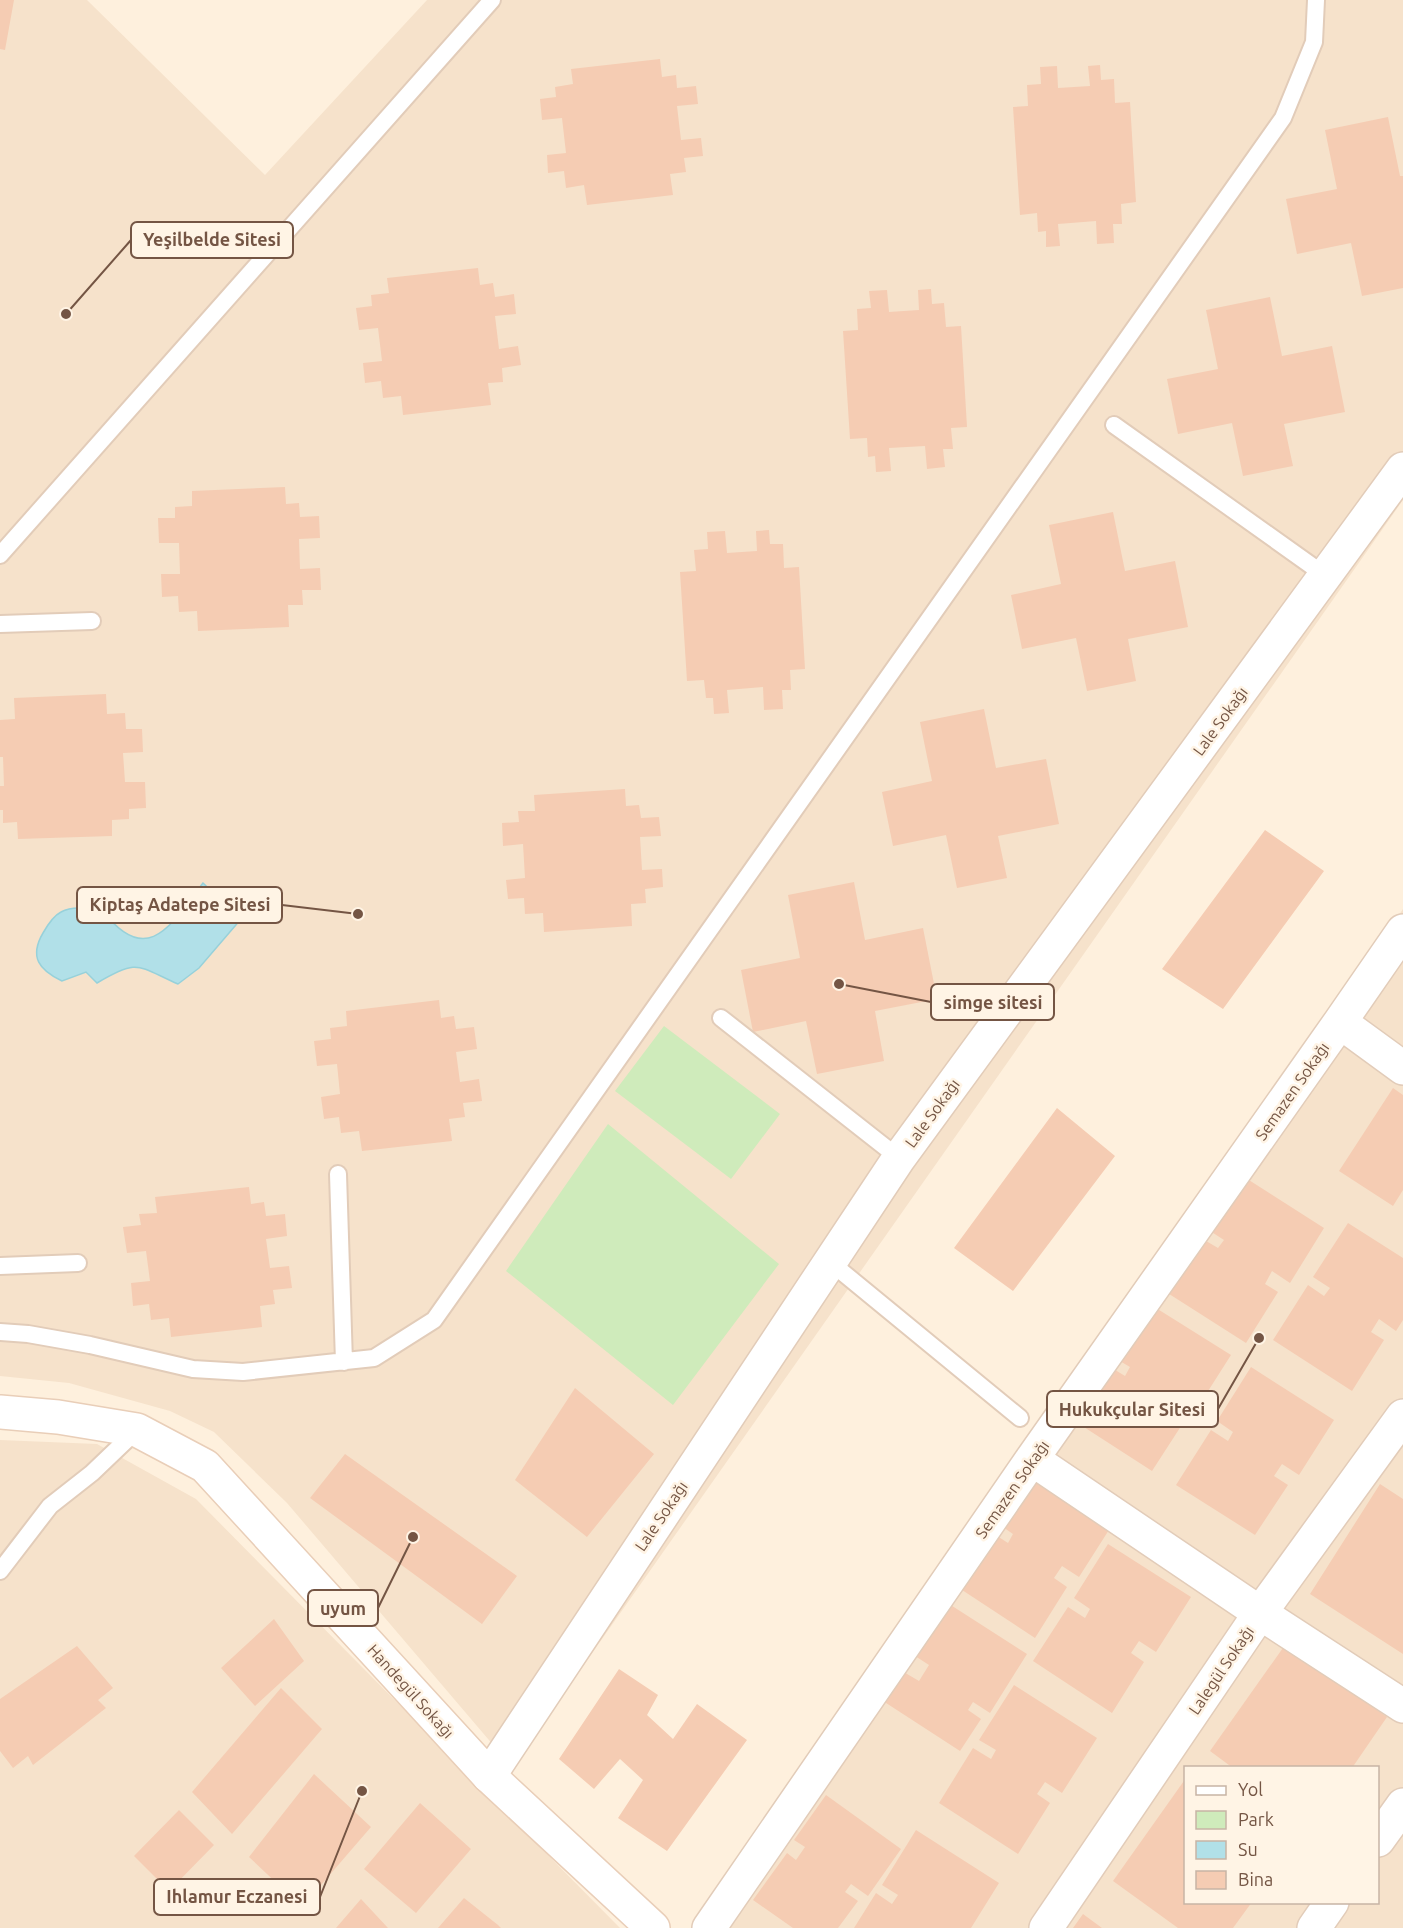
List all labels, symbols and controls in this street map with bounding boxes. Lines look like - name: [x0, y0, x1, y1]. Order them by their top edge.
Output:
- callout: Yeşilbelde Sitesi: [131, 222, 293, 258]
- text: Yeşilbelde Sitesi: [143, 229, 281, 250]
- street label: Lale Sokağı: [1189, 683, 1251, 759]
- callout: Kiptaş Adatepe Sitesi: [77, 887, 282, 923]
- text: Kiptaş Adatepe Sitesi: [90, 894, 270, 915]
- callout: simge sitesi: [931, 984, 1054, 1020]
- text: simge sitesi: [943, 992, 1043, 1012]
- street label: Semazen Sokağı: [1252, 1039, 1332, 1143]
- street label: Lale Sokağı: [901, 1075, 963, 1151]
- callout: Hukukçular Sitesi: [1047, 1391, 1218, 1427]
- text: Hukukçular Sitesi: [1059, 1399, 1205, 1420]
- street label: Semazen Sokağı: [972, 1437, 1052, 1541]
- street label: Lale Sokağı: [631, 1478, 691, 1554]
- callout: uyum: [308, 1590, 378, 1626]
- text: uyum: [320, 1598, 366, 1618]
- street label: Lalegül Sokağı: [1185, 1622, 1257, 1718]
- street label: Handegül Sokağı: [364, 1640, 458, 1742]
- legend: [1184, 1766, 1379, 1904]
- text: Yol: [1238, 1779, 1263, 1799]
- text: Park: [1238, 1809, 1274, 1829]
- text: Su: [1238, 1839, 1258, 1859]
- text: Bina: [1238, 1869, 1273, 1889]
- callout: Ihlamur Eczanesi: [154, 1879, 320, 1915]
- text: Ihlamur Eczanesi: [166, 1886, 308, 1906]

